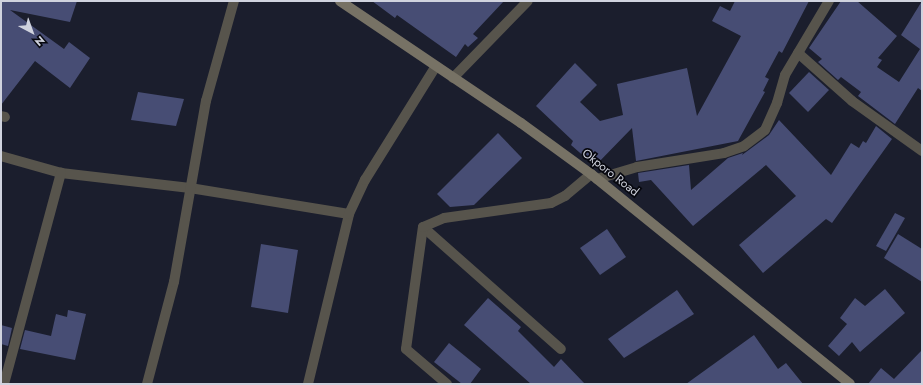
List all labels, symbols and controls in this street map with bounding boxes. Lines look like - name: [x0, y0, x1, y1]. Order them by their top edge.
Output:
- north arrow: [12, 12, 52, 52]
- text: N: [31, 32, 48, 50]
- street label: Okporo Road: [579, 146, 641, 200]

